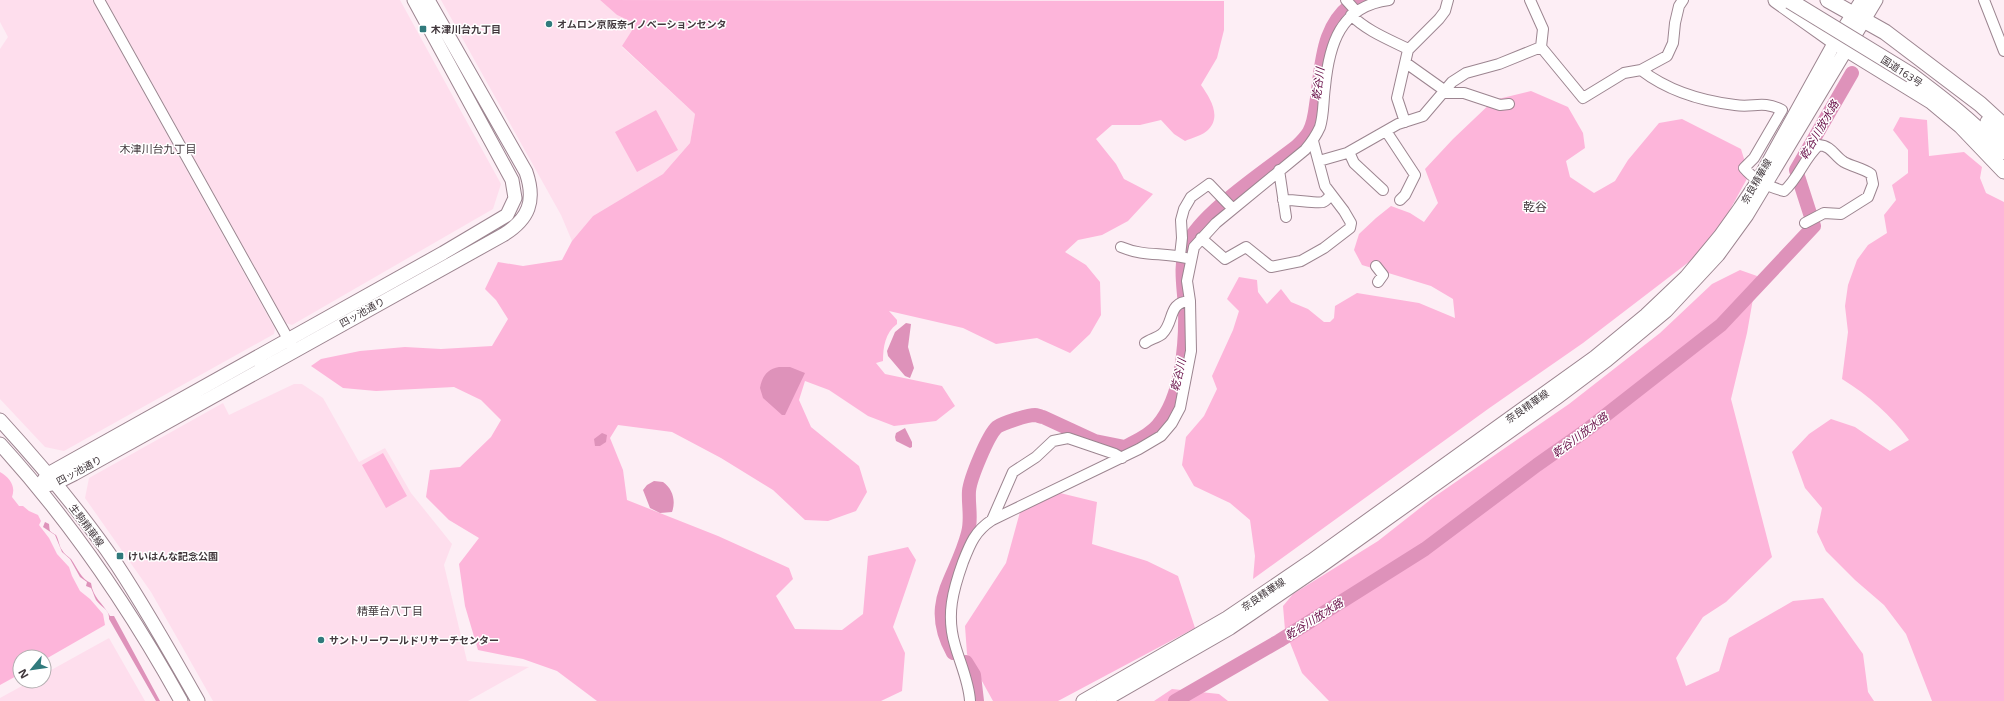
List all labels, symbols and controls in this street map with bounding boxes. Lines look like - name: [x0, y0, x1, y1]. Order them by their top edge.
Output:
- place label: オムロン京阪奈イノベーションセンタ: [557, 17, 727, 31]
- marker: オムロン京阪奈イノベーションセンタ: [544, 19, 554, 29]
- place label: 木津川台九丁目: [430, 22, 501, 36]
- marker: 木津川台九丁目: [418, 24, 428, 34]
- street label: 国道163号: [1878, 52, 1926, 90]
- water label: 乾谷川: [1308, 66, 1327, 101]
- water label: 乾谷川放水路: [1796, 97, 1842, 162]
- district label: 木津川台九丁目: [120, 141, 197, 156]
- street label: 奈良精華線: [1737, 156, 1775, 206]
- district label: 乾谷: [1523, 198, 1547, 215]
- street label: 四ッ池通り: [337, 294, 387, 330]
- water label: 乾谷川: [1166, 356, 1189, 393]
- street label: 奈良精華線: [1503, 386, 1551, 426]
- water label: 乾谷川放水路: [1549, 408, 1611, 460]
- street label: 四ッ池通り: [54, 452, 104, 488]
- street label: 生駒精華線: [66, 501, 108, 549]
- place label: けいはんな記念公園: [128, 549, 218, 563]
- marker: けいはんな記念公園: [115, 551, 125, 561]
- street label: 奈良精華線: [1238, 574, 1288, 614]
- water label: 乾谷川放水路: [1282, 594, 1347, 642]
- district label: 精華台八丁目: [357, 603, 423, 618]
- place label: サントリーワールドリサーチセンター: [329, 633, 499, 647]
- marker: サントリーワールドリサーチセンター: [316, 635, 326, 645]
- north arrow: [12, 649, 52, 689]
- text: N: [14, 667, 32, 682]

